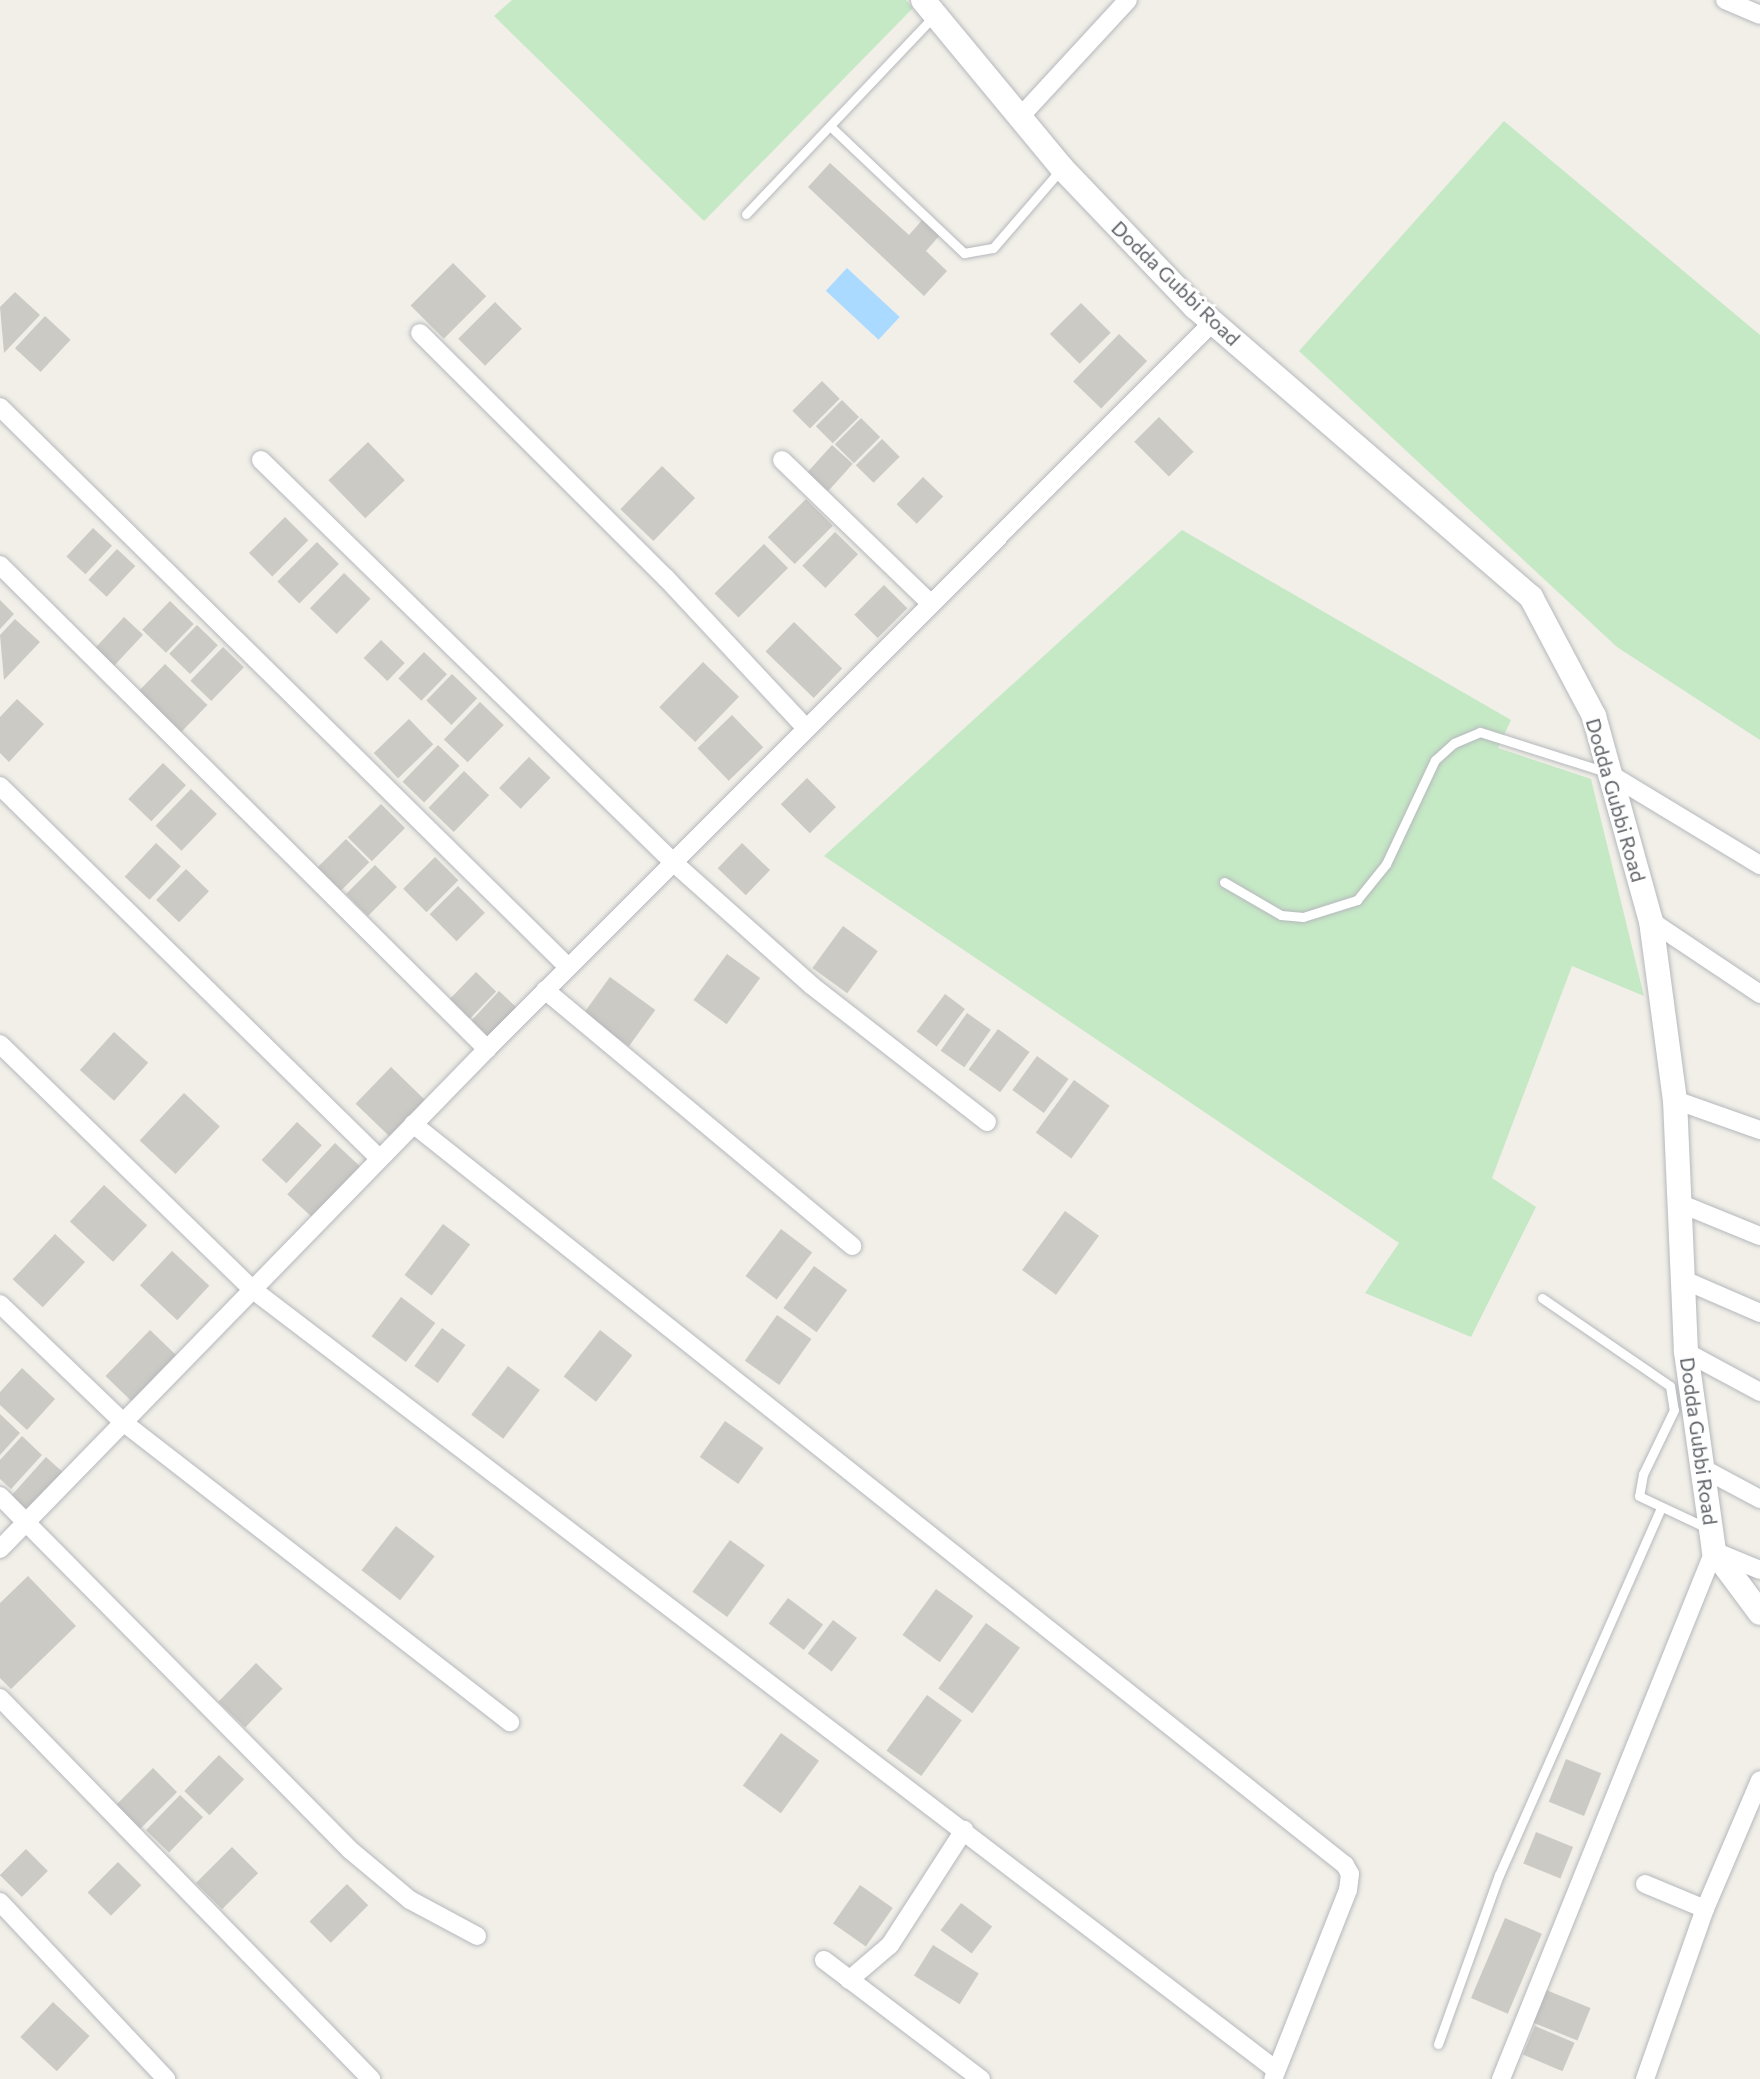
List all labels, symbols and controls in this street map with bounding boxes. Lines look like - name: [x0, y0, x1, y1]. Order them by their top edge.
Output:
- street label: Dodda Gubbi Road: [1107, 216, 1245, 350]
- street label: Dodda Gubbi Road: [1581, 715, 1651, 885]
- street label: Dodda Gubbi Road: [1675, 1356, 1723, 1526]

